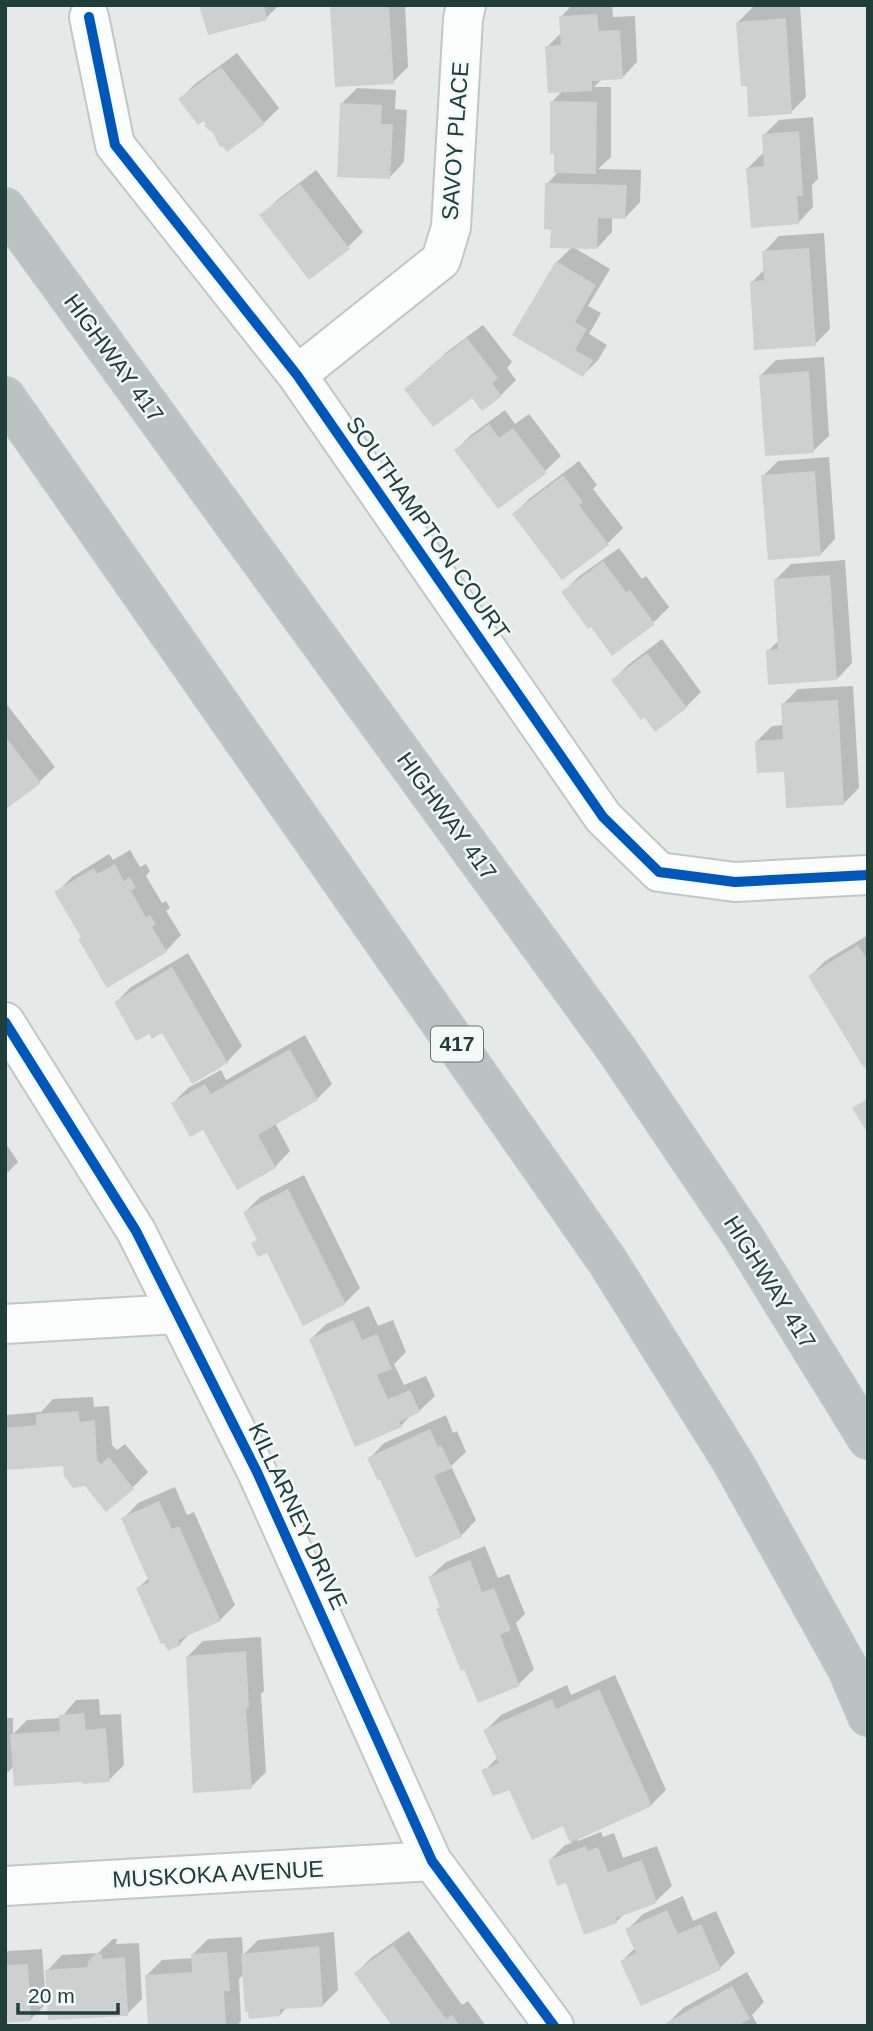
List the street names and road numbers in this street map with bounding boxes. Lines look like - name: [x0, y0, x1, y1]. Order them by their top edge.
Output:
- street label: SAVOY PLACE: [436, 61, 474, 221]
- street label: HIGHWAY 417: [59, 289, 169, 427]
- street label: SOUTHAMPTON COURT: [341, 412, 515, 644]
- street label: HIGHWAY 417: [392, 747, 502, 885]
- road number: 417: [431, 1026, 483, 1062]
- street label: HIGHWAY 417: [719, 1211, 821, 1353]
- street label: KILLARNEY DRIVE: [243, 1419, 353, 1613]
- street label: MUSKOKA AVENUE: [112, 1855, 324, 1893]

